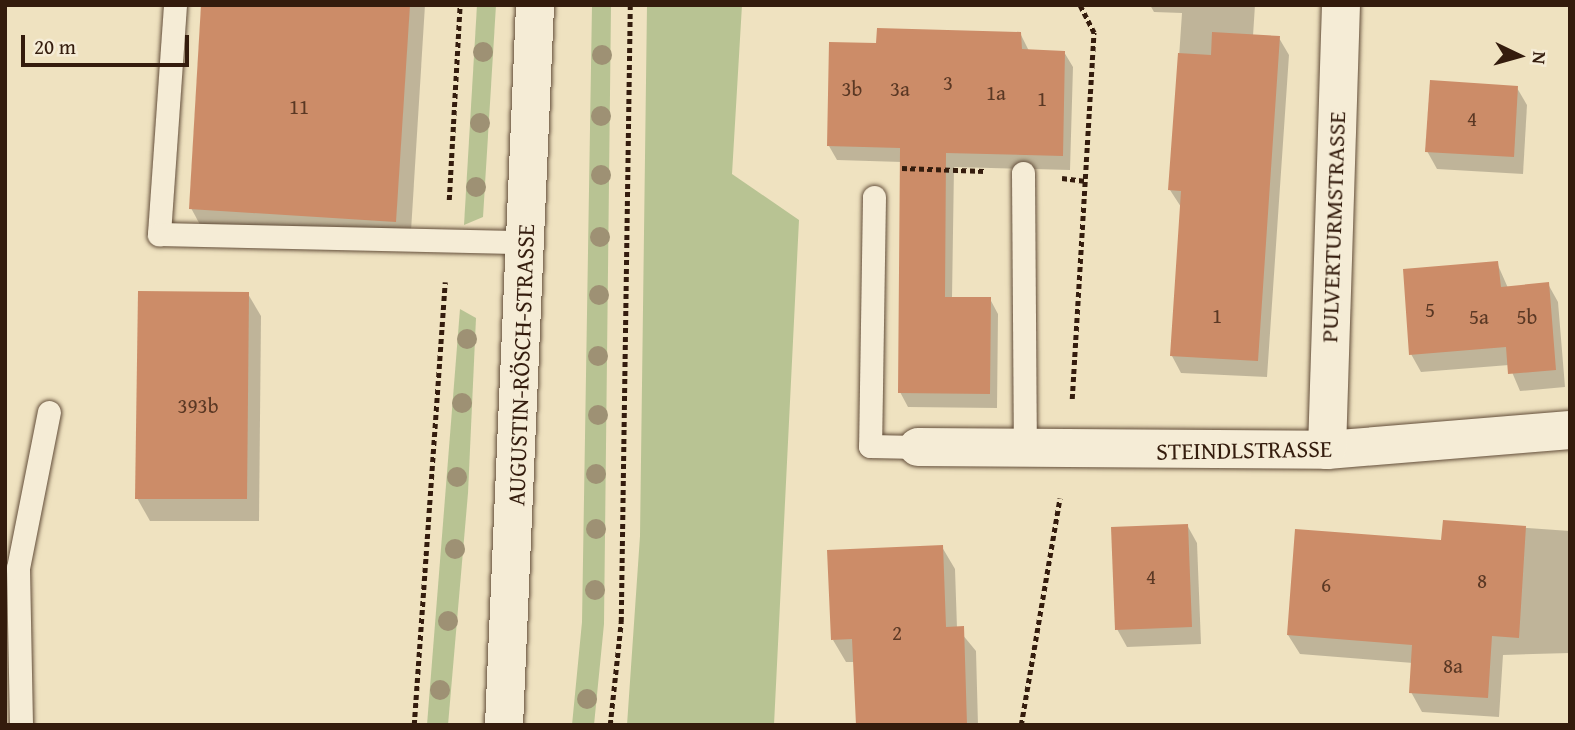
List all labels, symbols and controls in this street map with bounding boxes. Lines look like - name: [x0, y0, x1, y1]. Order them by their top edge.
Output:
- scale bar: [24, 21, 192, 65]
- north arrow: [1484, 21, 1554, 91]
- text: 20 m: [34, 31, 76, 62]
- text: N: [1525, 50, 1554, 65]
- house number: 3: [943, 70, 953, 96]
- house number: 3b: [842, 76, 862, 102]
- house number: 3a: [890, 76, 910, 102]
- house number: 1a: [986, 80, 1006, 106]
- house number: 1: [1037, 86, 1047, 112]
- house number: 11: [289, 94, 309, 120]
- house number: 4: [1467, 106, 1477, 132]
- street label: PULVERTURMSTRASSE: [1315, 111, 1351, 343]
- street label: AUGUSTIN-RÖSCH-STRASSE: [502, 223, 540, 507]
- house number: 5: [1425, 297, 1435, 323]
- house number: 1: [1212, 303, 1222, 329]
- house number: 5a: [1469, 304, 1489, 330]
- house number: 5b: [1517, 304, 1537, 330]
- house number: 393b: [177, 393, 219, 419]
- street label: STEINDLSTRASSE: [1156, 434, 1332, 466]
- house number: 4: [1146, 564, 1156, 590]
- house number: 8: [1477, 568, 1487, 594]
- house number: 6: [1321, 572, 1331, 598]
- house number: 2: [892, 620, 902, 646]
- house number: 8a: [1443, 653, 1463, 679]

